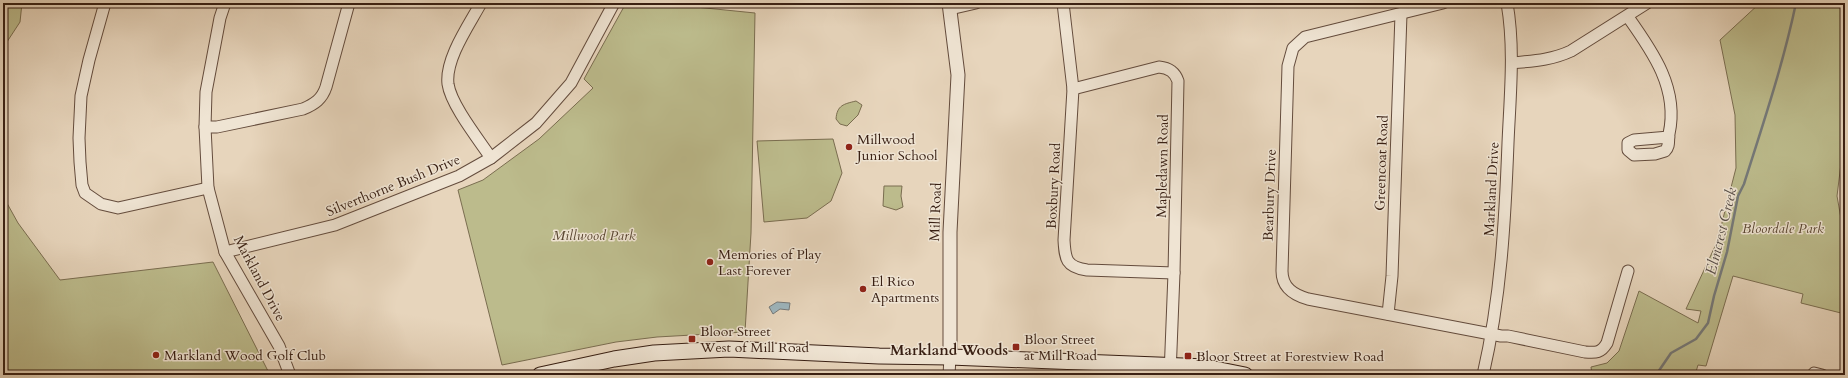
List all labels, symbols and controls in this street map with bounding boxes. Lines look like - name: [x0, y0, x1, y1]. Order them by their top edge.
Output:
- street label: Mapledawn Road: [1152, 113, 1173, 218]
- street label: Greencoat Road: [1370, 114, 1393, 211]
- place label: Millwood Junior School: [855, 130, 938, 165]
- street label: Markland Drive: [1480, 141, 1503, 237]
- marker: Millwood Junior School: [844, 142, 854, 152]
- street label: Boxbury Road: [1042, 142, 1065, 230]
- street label: Bearbury Drive: [1258, 149, 1281, 242]
- street label: Silverthorne Bush Drive: [323, 150, 463, 221]
- street label: Mill Road: [925, 182, 946, 242]
- water label: Elmcrest Creek: [1701, 185, 1742, 277]
- park label: Bloordale Park: [1742, 219, 1824, 238]
- park label: Millwood Park: [552, 226, 636, 245]
- street label: Markland Drive: [229, 232, 290, 324]
- place label: Memories of Play Last Forever: [718, 245, 822, 280]
- marker: Memories of Play Last Forever: [705, 257, 715, 267]
- place label: El Rico Apartments: [871, 272, 940, 307]
- marker: El Rico Apartments: [858, 284, 868, 294]
- place label: Bloor Street West of Mill Road: [699, 322, 810, 357]
- place label: Bloor Street at Mill Road: [1024, 330, 1098, 365]
- marker: Bloor Street West of Mill Road: [687, 334, 697, 344]
- district label: Markland Woods: [890, 340, 1008, 360]
- marker: Bloor Street at Mill Road: [1011, 342, 1021, 352]
- place label: Markland Wood Golf Club: [164, 346, 326, 365]
- place label: Bloor Street at Forestview Road: [1196, 347, 1385, 366]
- marker: Markland Wood Golf Club: [151, 350, 161, 360]
- marker: Bloor Street at Forestview Road: [1183, 351, 1193, 361]

